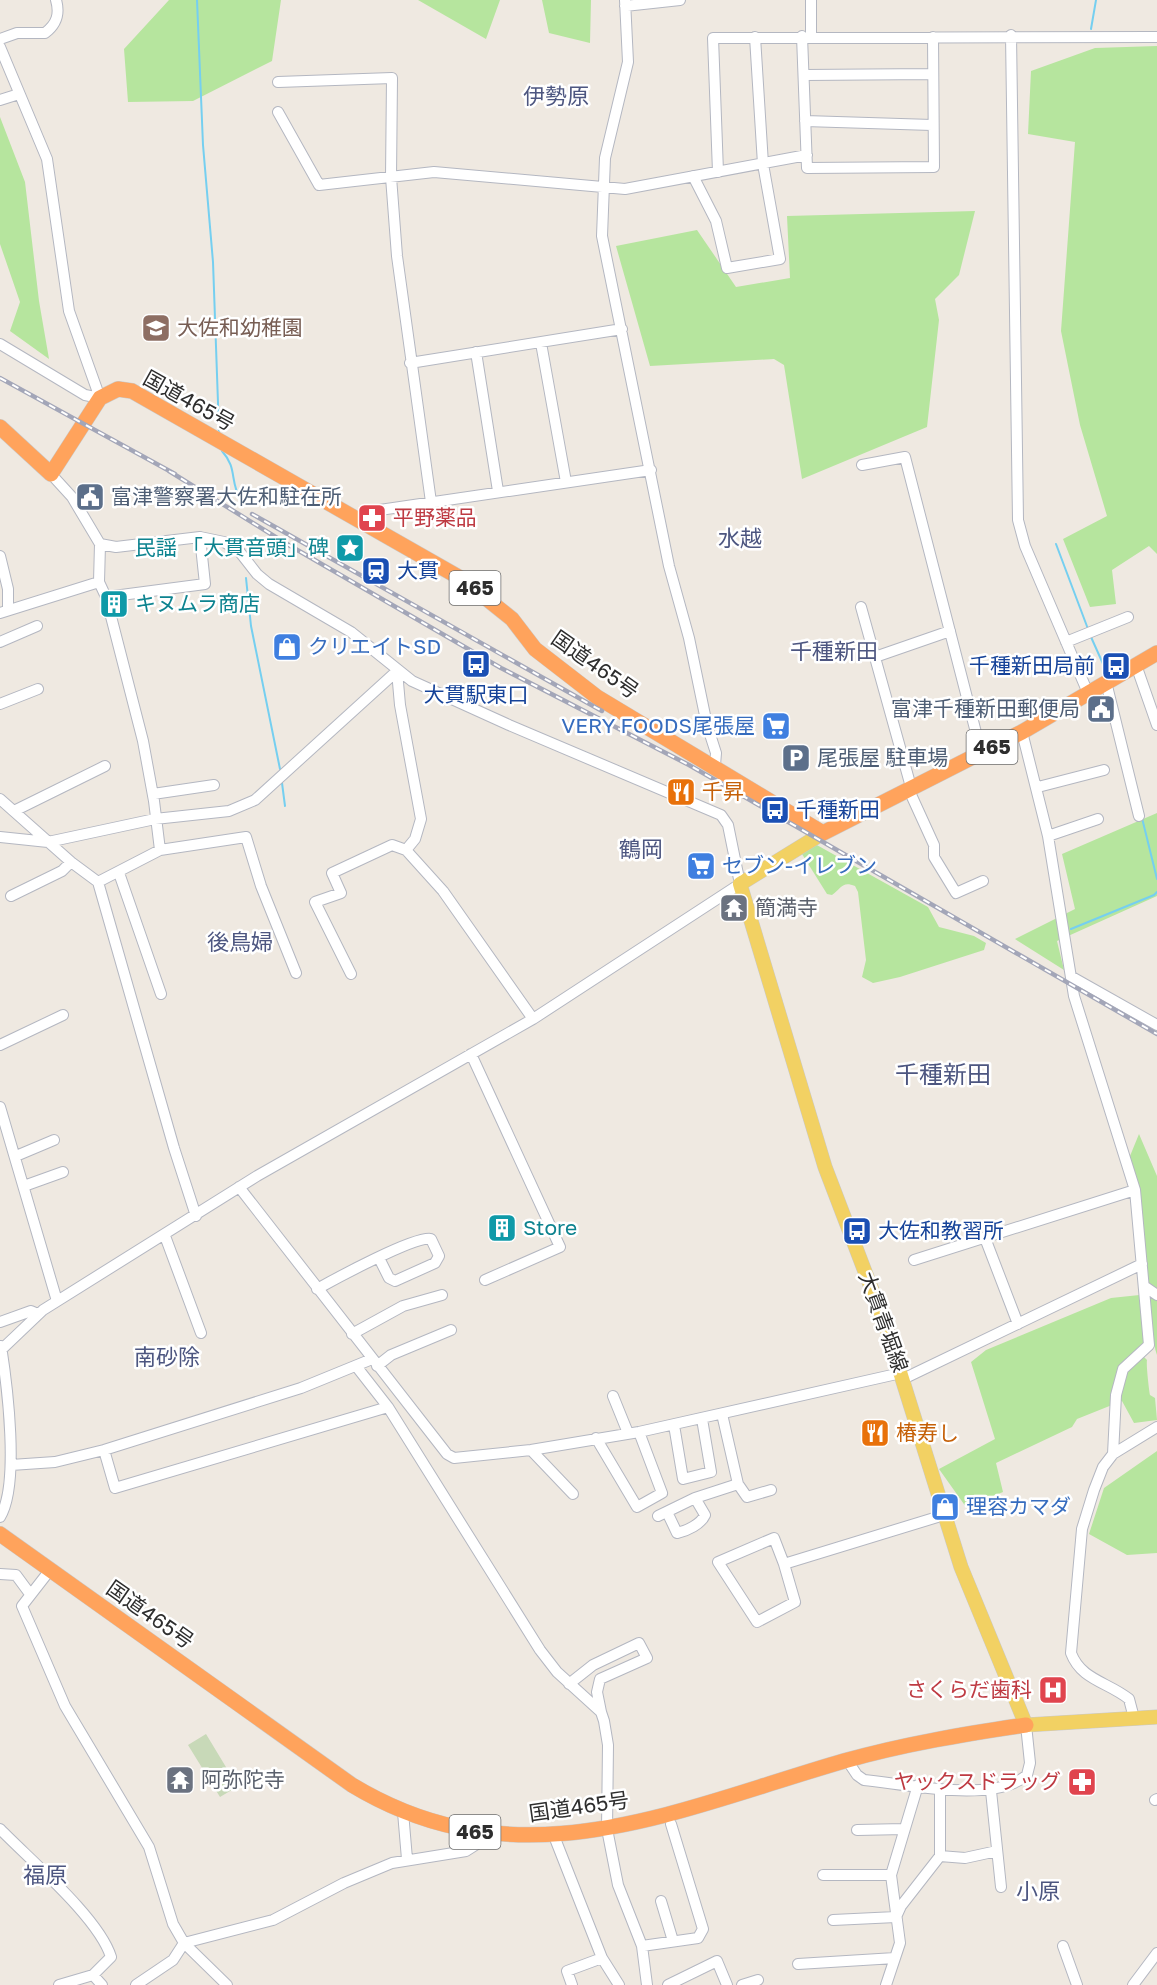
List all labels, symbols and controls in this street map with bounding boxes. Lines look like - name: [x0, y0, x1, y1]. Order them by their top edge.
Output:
- district label: 伊勢原: [523, 82, 589, 109]
- school or university icon: 大佐和幼稚園: [140, 312, 172, 344]
- place label: 大佐和幼稚園: [177, 314, 303, 340]
- street label: 国道465号: [139, 364, 240, 436]
- public building icon: 富津警察署大佐和駐在所: [74, 481, 106, 513]
- place label: 富津警察署大佐和駐在所: [111, 483, 342, 509]
- pharmacy icon: 平野薬品: [356, 502, 388, 534]
- place label: 平野薬品: [393, 504, 477, 530]
- district label: 水越: [718, 524, 762, 551]
- place icon: 民謡 「大貫音頭」碑: [334, 532, 366, 564]
- place label: 民謡 「大貫音頭」碑: [135, 534, 329, 560]
- station icon: 大貫: [360, 555, 392, 587]
- place label: 大貫: [397, 557, 439, 583]
- road number: 465: [450, 571, 500, 605]
- building icon: キヌムラ商店: [98, 588, 130, 620]
- place label: キヌムラ商店: [135, 590, 260, 616]
- street label: 国道465号: [547, 625, 644, 704]
- shop icon: クリエイトSD: [271, 631, 303, 663]
- place label: クリエイトSD: [308, 633, 441, 659]
- district label: 千種新田: [790, 637, 878, 664]
- bus stop icon: 大貫駅東口: [460, 648, 492, 680]
- bus stop icon: 千種新田局前: [1100, 650, 1132, 682]
- place label: 千種新田局前: [969, 652, 1095, 678]
- place label: 大貫駅東口: [424, 681, 529, 707]
- public building icon: 富津千種新田郵便局: [1085, 693, 1117, 725]
- place label: 富津千種新田郵便局: [891, 695, 1080, 721]
- supermarket icon: VERY FOODS尾張屋: [760, 710, 792, 742]
- place label: VERY FOODS尾張屋: [561, 712, 755, 738]
- road number: 465: [966, 730, 1018, 764]
- parking icon: 尾張屋 駐車場: [780, 742, 812, 774]
- place label: 尾張屋 駐車場: [817, 744, 948, 770]
- restaurant icon: 千昇: [665, 776, 697, 808]
- place label: 千昇: [702, 778, 744, 804]
- bus stop icon: 千種新田: [759, 794, 791, 826]
- place label: 千種新田: [796, 796, 880, 822]
- district label: 鶴岡: [619, 835, 663, 862]
- supermarket icon: セブン-イレブン: [685, 850, 717, 882]
- place label: セブン-イレブン: [722, 852, 877, 878]
- temple icon: 簡満寺: [718, 892, 750, 924]
- place label: 簡満寺: [755, 894, 818, 920]
- district label: 後鳥婦: [207, 928, 273, 955]
- district label: 千種新田: [895, 1059, 991, 1088]
- building icon: Store: [486, 1212, 518, 1244]
- place label: Store: [523, 1214, 577, 1240]
- bus stop icon: 大佐和教習所: [841, 1215, 873, 1247]
- place label: 大佐和教習所: [878, 1217, 1004, 1243]
- street label: 大貫青堀線: [854, 1268, 914, 1375]
- district label: 南砂除: [134, 1343, 200, 1370]
- restaurant icon: 椿寿し: [859, 1417, 891, 1449]
- place label: 椿寿し: [896, 1419, 959, 1445]
- shop icon: 理容カマダ: [929, 1491, 961, 1523]
- place label: 理容カマダ: [966, 1493, 1071, 1519]
- street label: 国道465号: [102, 1575, 199, 1654]
- hospital icon: さくらだ歯科: [1037, 1674, 1069, 1706]
- place label: さくらだ歯科: [906, 1676, 1032, 1702]
- temple icon: 阿弥陀寺: [164, 1764, 196, 1796]
- place label: 阿弥陀寺: [201, 1766, 285, 1792]
- pharmacy icon: ヤックスドラッグ: [1066, 1766, 1098, 1798]
- place label: ヤックスドラッグ: [894, 1768, 1061, 1794]
- street label: 国道465号: [527, 1786, 631, 1826]
- road number: 465: [450, 1815, 500, 1849]
- district label: 福原: [23, 1861, 67, 1888]
- district label: 小原: [1016, 1877, 1060, 1904]

